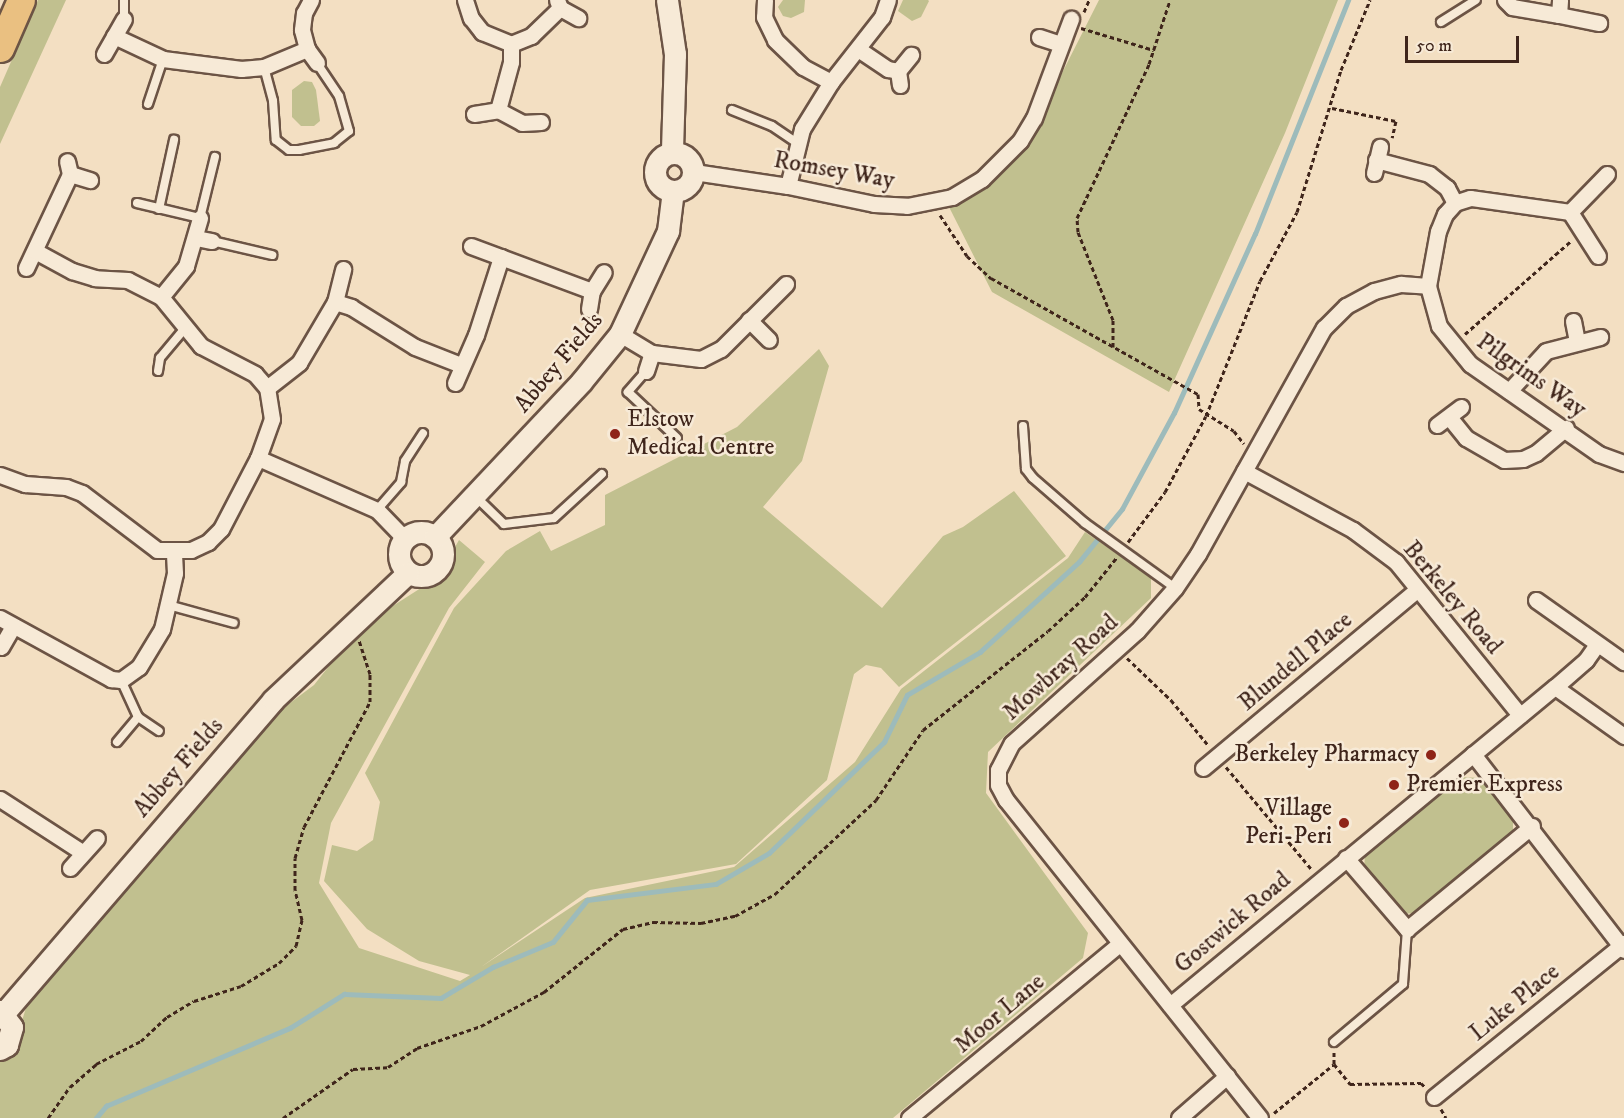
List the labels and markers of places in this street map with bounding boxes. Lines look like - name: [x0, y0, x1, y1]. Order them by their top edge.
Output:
- place label: Elstow Medical Centre: [627, 406, 774, 462]
- marker: Elstow Medical Centre: [608, 427, 622, 441]
- place label: Berkeley Pharmacy: [1234, 741, 1419, 769]
- marker: Berkeley Pharmacy: [1424, 748, 1438, 762]
- place label: Premier Express: [1406, 771, 1563, 799]
- marker: Premier Express: [1387, 778, 1401, 792]
- place label: Village Peri-Peri: [1245, 795, 1332, 851]
- marker: Village Peri-Peri: [1337, 816, 1351, 830]

